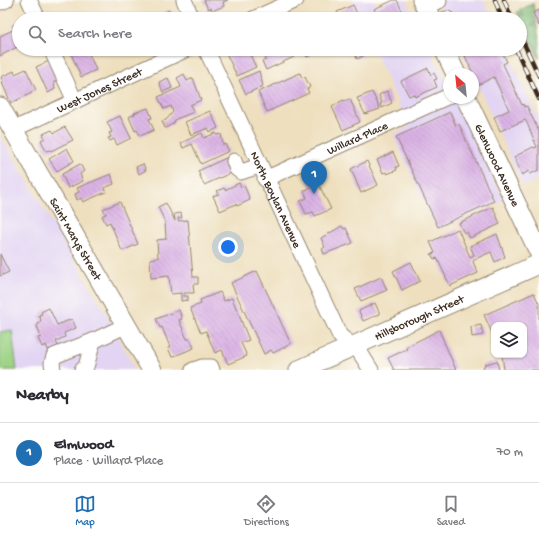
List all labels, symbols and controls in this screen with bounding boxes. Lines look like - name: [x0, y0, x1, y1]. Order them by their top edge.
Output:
- search box: [12, 12, 527, 56]
- icon: search: [26, 23, 48, 45]
- text: Search here: [58, 25, 132, 43]
- street label: West Jones Street: [55, 65, 146, 117]
- north arrow: [443, 68, 479, 104]
- street label: Willard Place: [325, 119, 391, 159]
- street label: Glenwood Avenue: [470, 122, 522, 210]
- street label: North Boylan Avenue: [246, 150, 303, 251]
- pin: 1: [301, 161, 327, 194]
- street label: Saint Marys Street: [45, 196, 104, 284]
- your location: [218, 237, 238, 257]
- street label: Hillsborough Street: [373, 293, 467, 345]
- map controls: [491, 322, 527, 358]
- button: layers: [491, 322, 527, 358]
- text: Nearby: [16, 386, 69, 406]
- text: Elmwood: [54, 436, 113, 454]
- text: 1: [26, 445, 32, 460]
- text: 70 m: [497, 445, 523, 460]
- text: Place · Willard Place: [54, 454, 163, 469]
- tab: Map: [74, 493, 96, 529]
- tab: Directions: [244, 493, 289, 529]
- tab: Saved: [437, 493, 465, 529]

